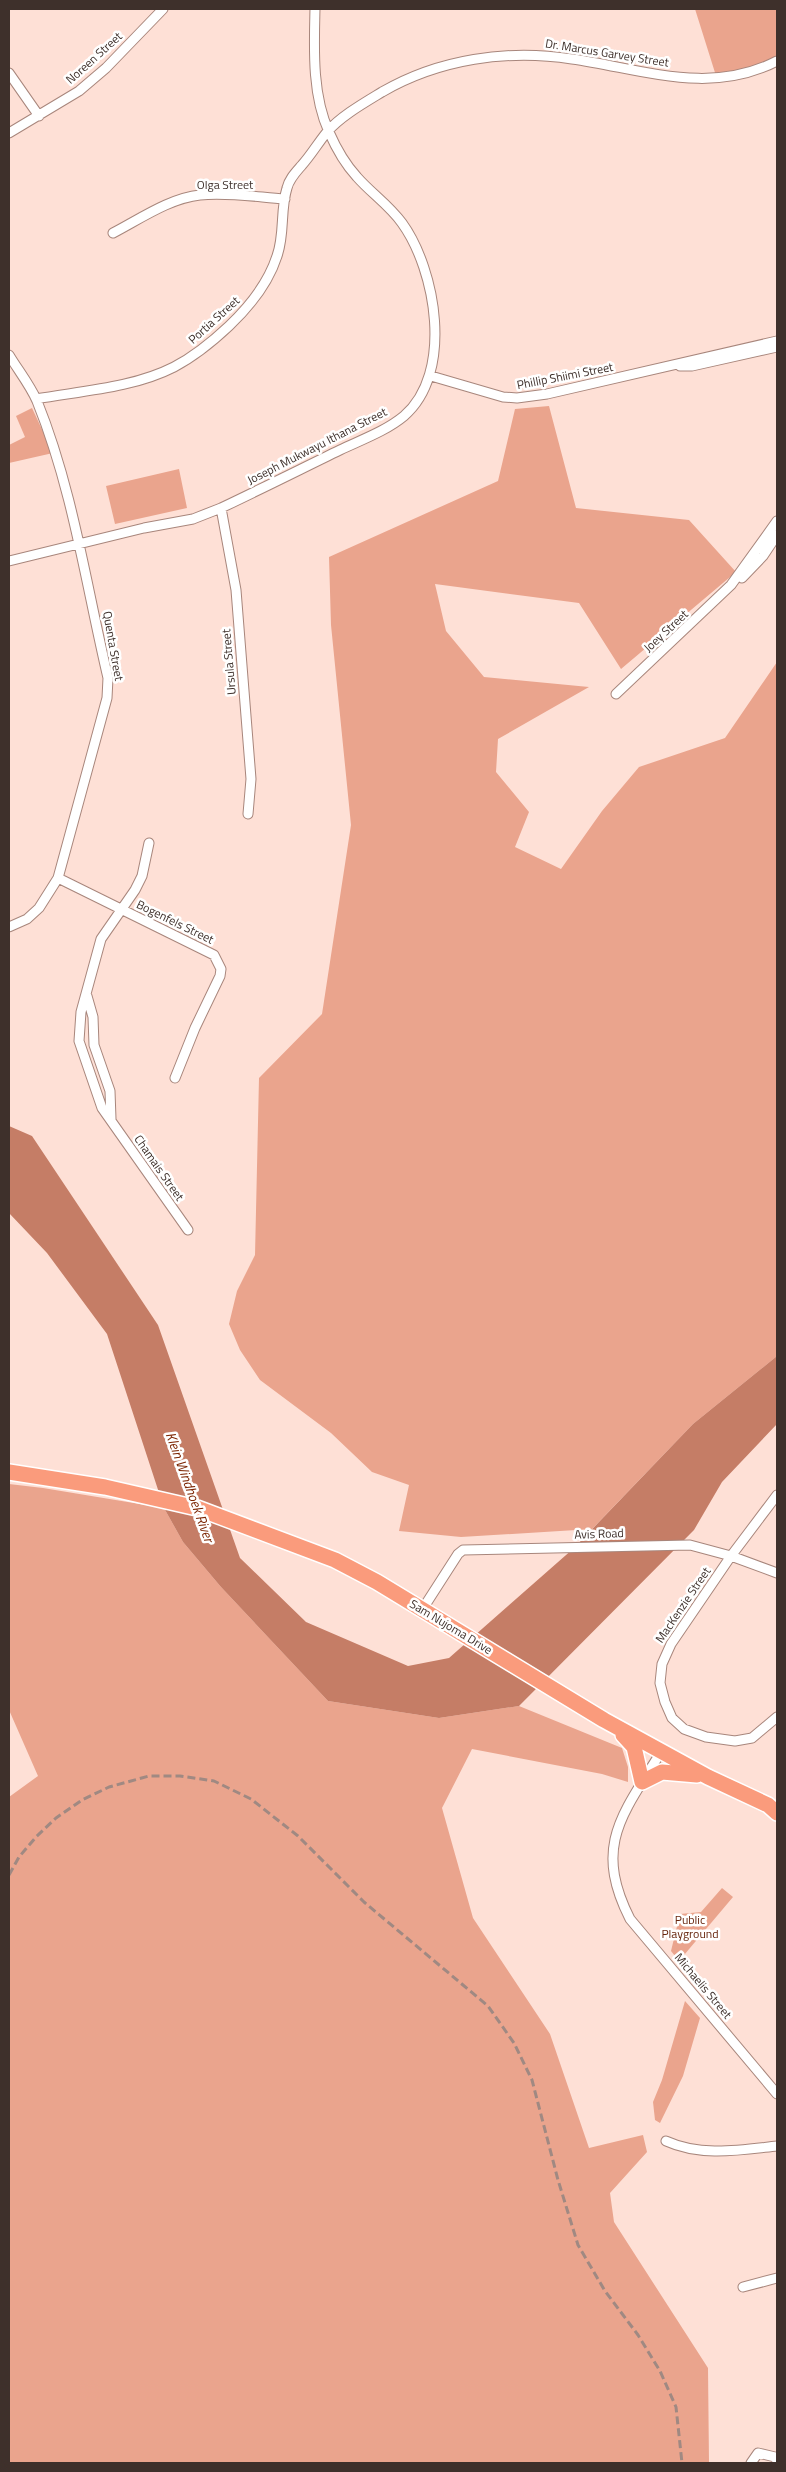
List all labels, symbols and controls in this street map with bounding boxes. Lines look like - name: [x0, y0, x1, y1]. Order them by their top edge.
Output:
- street label: Noreen Street: [61, 26, 127, 88]
- street label: Dr. Marcus Garvey Street: [544, 33, 671, 72]
- street label: Olga Street: [197, 175, 254, 194]
- street label: Portia Street: [184, 291, 244, 348]
- street label: Phillip Shiimi Street: [515, 357, 615, 394]
- street label: Joseph Mukwayu Ithana Street: [244, 402, 391, 489]
- street label: Joey Street: [639, 604, 693, 656]
- street label: Quenta Street: [98, 610, 129, 683]
- street label: Ursula Street: [216, 627, 241, 696]
- street label: Bogenfels Street: [133, 895, 218, 949]
- street label: Chamais Street: [130, 1131, 190, 1205]
- water label: Klein Windhoek River: [161, 1429, 221, 1546]
- street label: Avis Road: [574, 1523, 624, 1544]
- street label: MacKenzie Street: [650, 1562, 716, 1647]
- street label: Sam Nujoma Drive: [406, 1594, 496, 1659]
- park label: Public Playground: [661, 1910, 719, 1943]
- street label: Michaelis Street: [670, 1949, 737, 2023]

